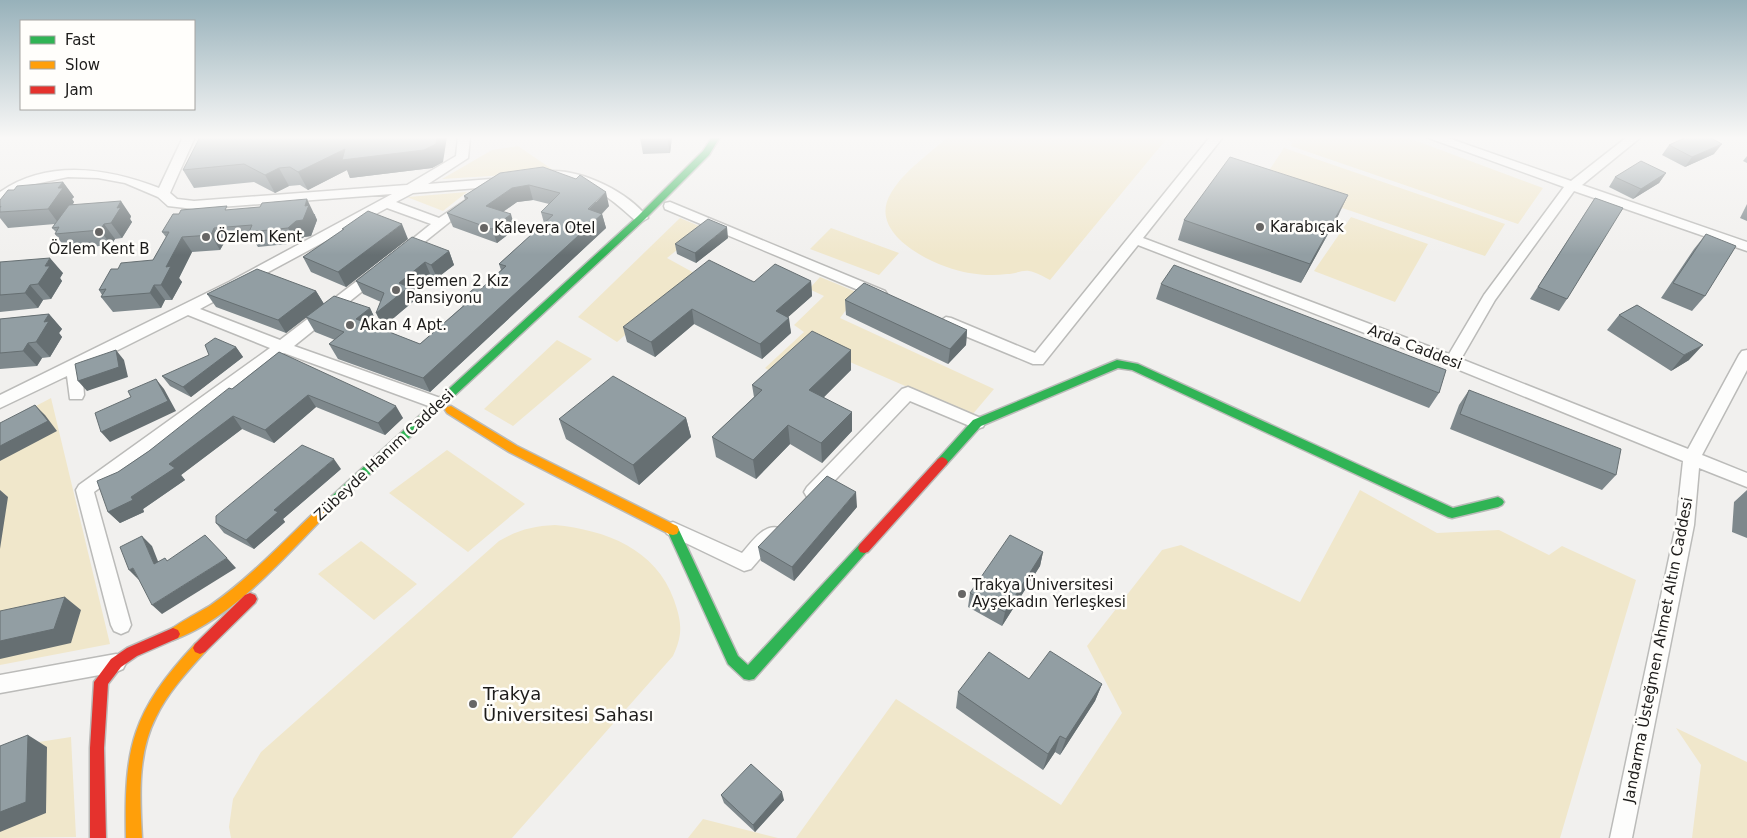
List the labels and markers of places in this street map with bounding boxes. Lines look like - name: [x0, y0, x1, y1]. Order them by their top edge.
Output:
- place label: Karabıçak: [1270, 218, 1344, 236]
- place label: Kalevera Otel: [494, 219, 595, 237]
- marker: Karabıçak: [1254, 221, 1266, 233]
- marker: Kalevera Otel: [478, 222, 490, 234]
- marker: Özlem Kent B: [93, 226, 105, 238]
- place label: Özlem Kent: [216, 227, 302, 246]
- marker: Özlem Kent: [200, 231, 212, 243]
- place label: Özlem Kent B: [48, 239, 150, 258]
- place label: Egemen 2 Kız Pansiyonu: [406, 272, 509, 307]
- marker: Egemen 2 Kız Pansiyonu: [390, 284, 402, 296]
- place label: Akan 4 Apt.: [360, 316, 447, 334]
- marker: Akan 4 Apt.: [344, 319, 356, 331]
- place label: Trakya Üniversitesi Ayşekadın Yerleşkesi: [971, 575, 1126, 611]
- marker: Trakya Üniversitesi Ayşekadın Yerleşkesi: [956, 588, 968, 600]
- place label: Trakya Üniversitesi Sahası: [482, 683, 654, 725]
- marker: Trakya Üniversitesi Sahası: [467, 698, 479, 710]

